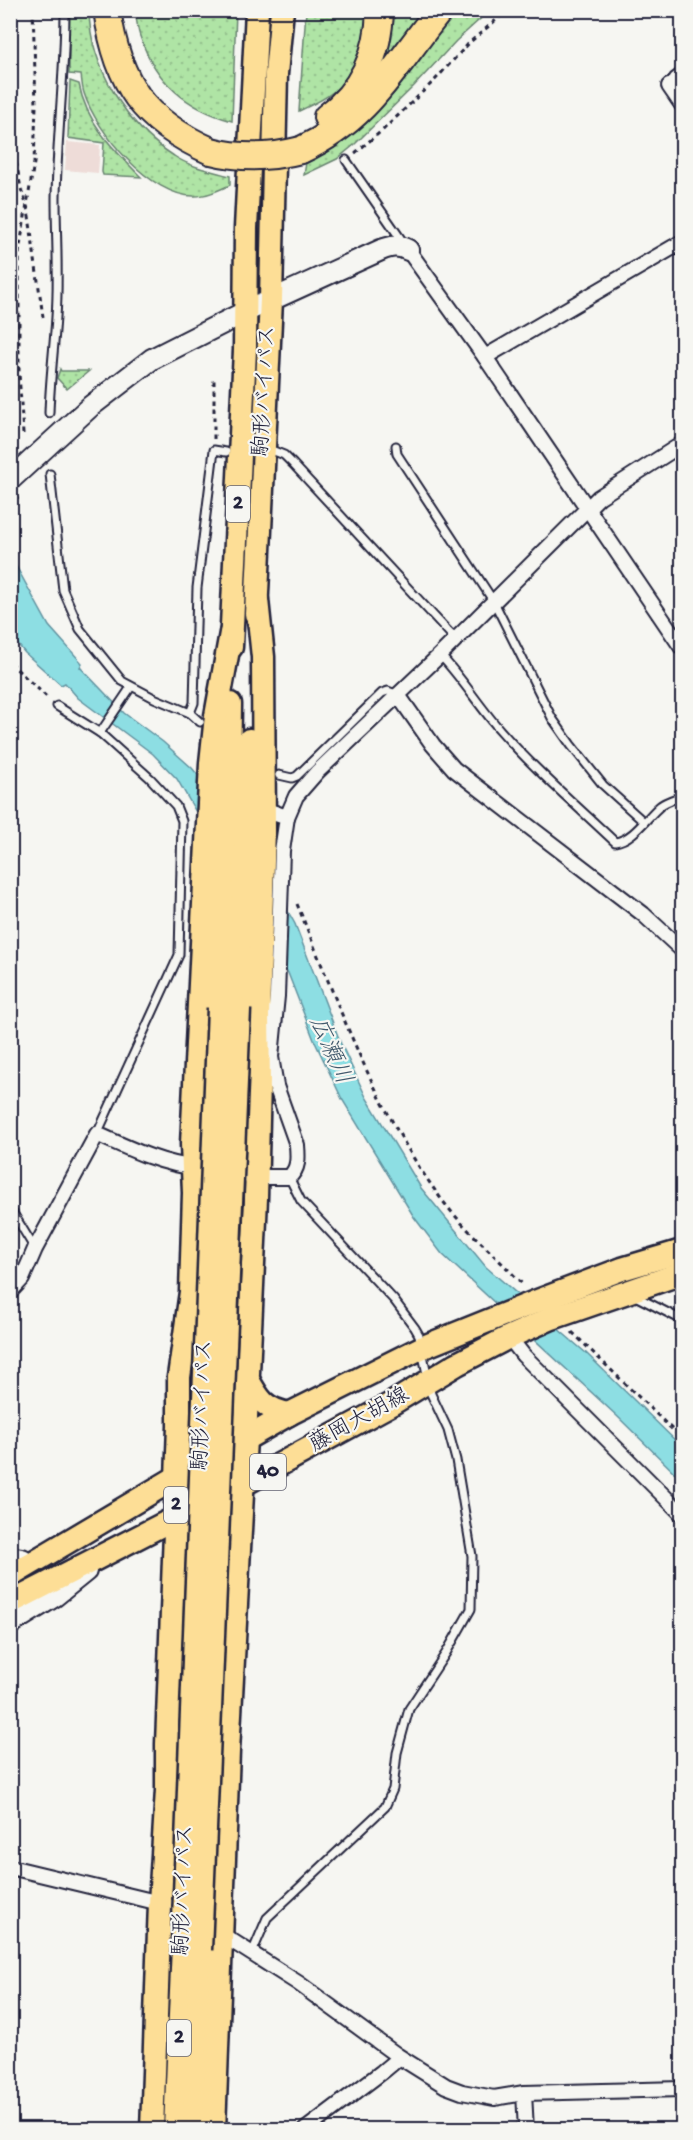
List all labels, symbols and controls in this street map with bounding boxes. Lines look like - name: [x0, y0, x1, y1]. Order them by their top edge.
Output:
- street label: 駒形バイパス: [249, 325, 282, 457]
- road number: 2: [226, 486, 250, 522]
- water label: 広瀬川: [301, 1012, 358, 1090]
- street label: 駒形バイパス: [188, 1339, 219, 1471]
- street label: 藤岡大胡線: [305, 1381, 414, 1459]
- road number: 40: [250, 1454, 286, 1490]
- road number: 2: [164, 1487, 188, 1523]
- street label: 駒形バイパス: [169, 1824, 200, 1956]
- road number: 2: [167, 2020, 191, 2056]

